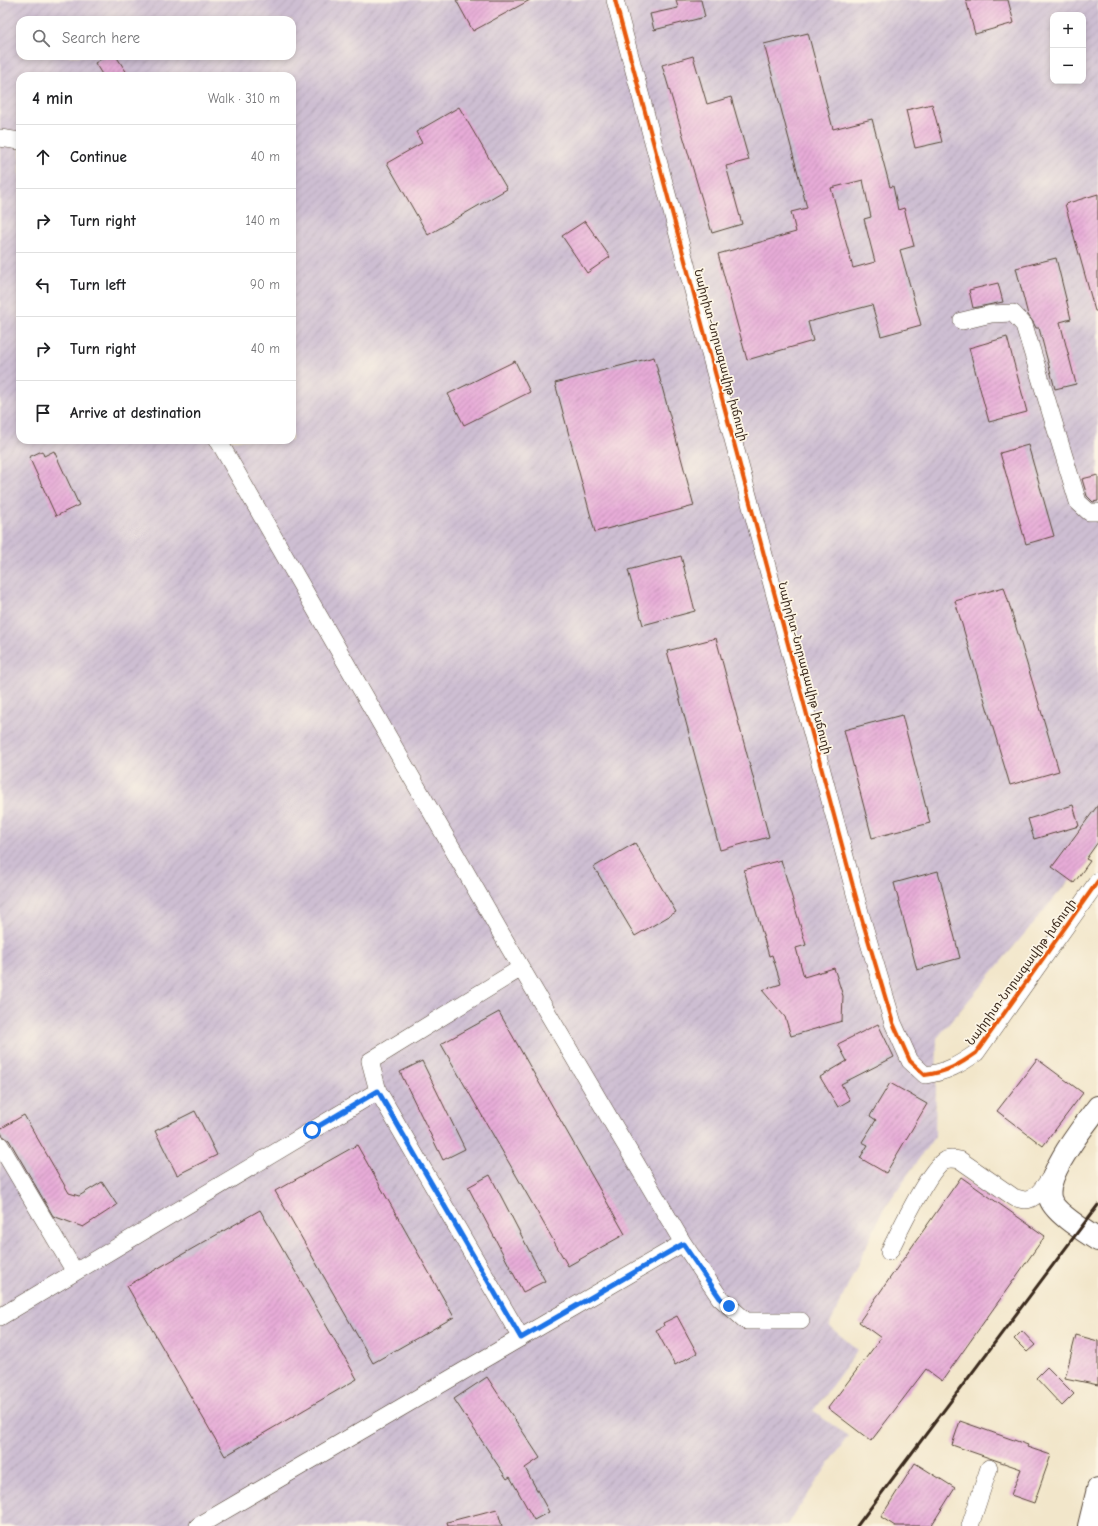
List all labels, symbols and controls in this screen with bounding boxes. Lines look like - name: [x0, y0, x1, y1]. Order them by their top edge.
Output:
- map controls: [1050, 12, 1086, 84]
- button: +: [1050, 12, 1086, 48]
- search box: [16, 16, 296, 60]
- icon: search: [30, 27, 52, 49]
- text: Search here: [62, 29, 140, 47]
- button: −: [1050, 48, 1086, 84]
- text: 4 min: [32, 89, 73, 108]
- text: Walk · 310 m: [208, 91, 280, 106]
- icon: ahead: [32, 146, 54, 168]
- text: Continue: [70, 148, 127, 166]
- text: 40 m: [251, 149, 280, 164]
- icon: right: [32, 210, 54, 232]
- text: Turn right: [70, 212, 136, 230]
- text: 140 m: [246, 213, 280, 228]
- street label: Նաիրիտ-Նորագավիթ խճուղի: [691, 267, 751, 443]
- icon: left: [32, 274, 54, 296]
- text: Turn left: [70, 276, 126, 294]
- text: 90 m: [250, 277, 280, 292]
- icon: right: [32, 338, 54, 360]
- text: Turn right: [70, 340, 136, 358]
- text: 40 m: [251, 341, 280, 356]
- icon: arrive: [32, 402, 54, 424]
- text: Arrive at destination: [70, 404, 201, 422]
- street label: Նաիրիտ-Նորագավիթ խճուղի: [775, 580, 835, 756]
- street label: Նաիրիտ-Նորագավիթ խճուղի: [963, 896, 1079, 1048]
- route start: [303, 1121, 321, 1139]
- route end: [720, 1297, 738, 1315]

